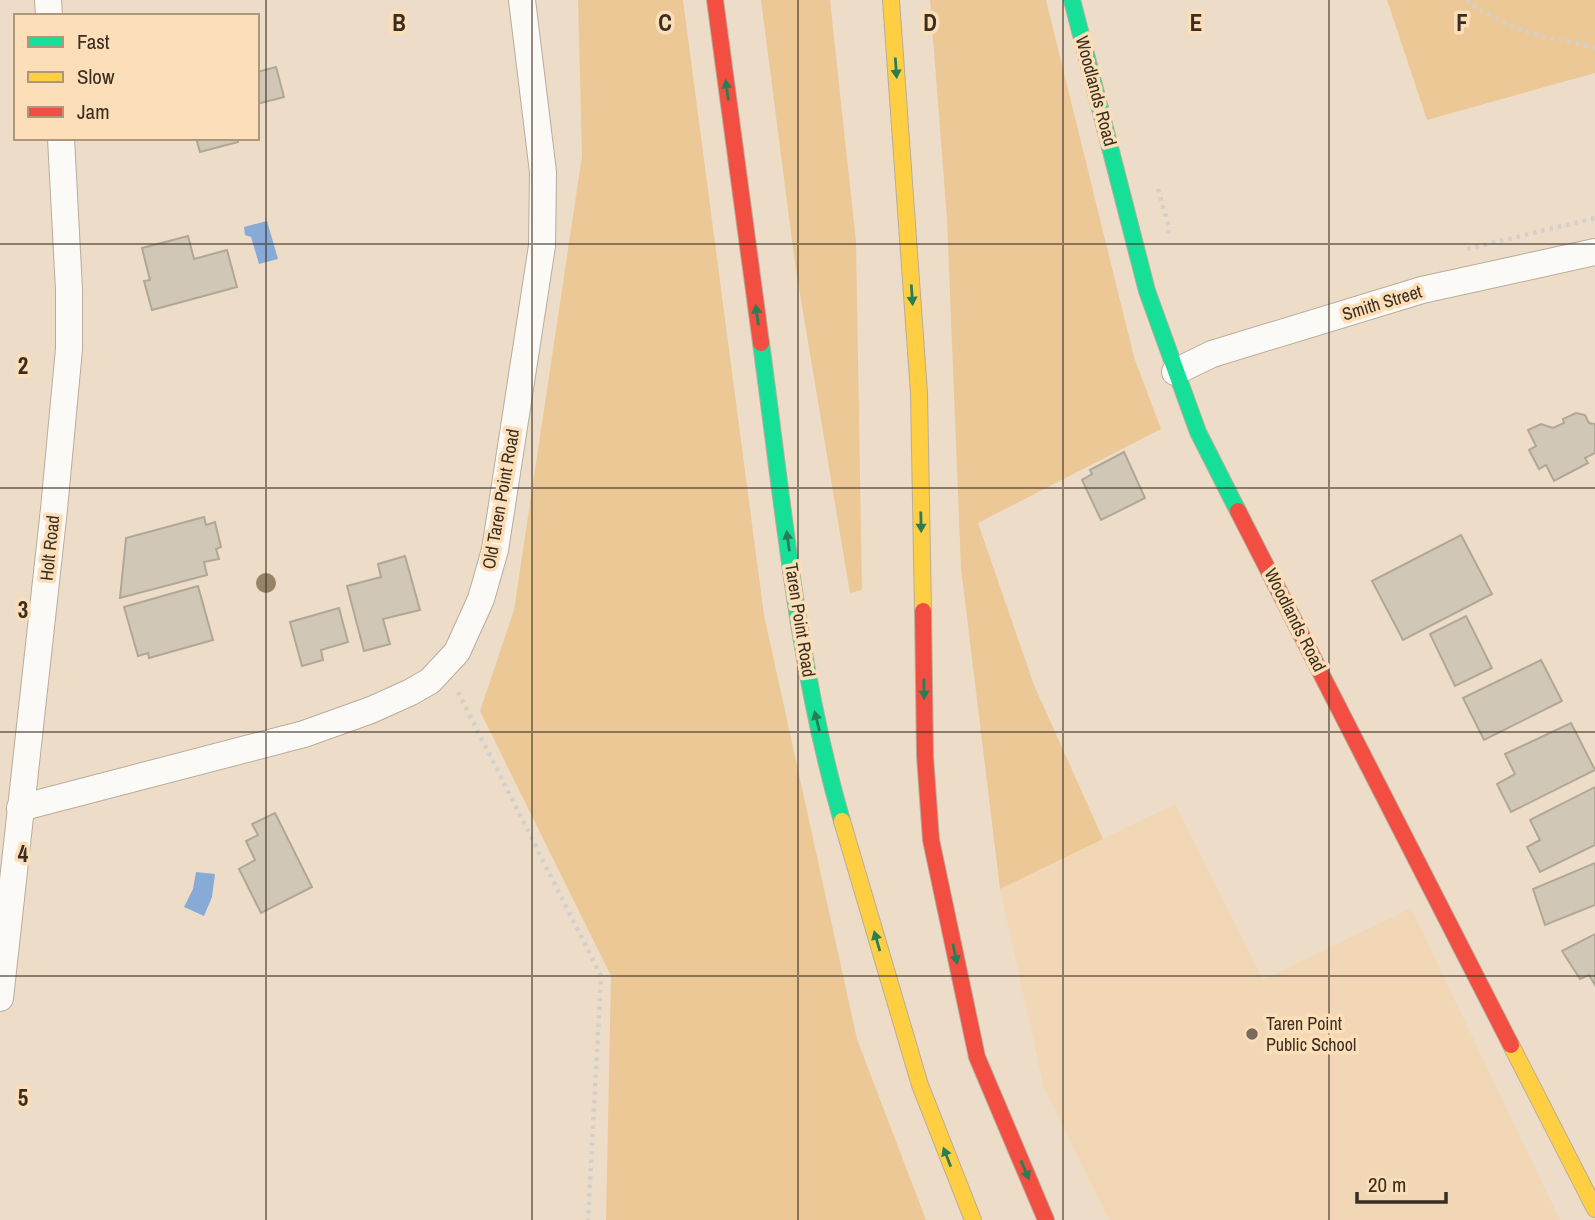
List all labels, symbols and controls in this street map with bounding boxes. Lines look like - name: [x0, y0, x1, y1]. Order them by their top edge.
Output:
- text: B: [392, 7, 406, 38]
- text: C: [658, 7, 672, 38]
- text: D: [923, 7, 937, 38]
- text: E: [1190, 7, 1202, 38]
- text: F: [1456, 7, 1468, 38]
- legend: [14, 14, 259, 140]
- text: Fast: [77, 27, 110, 56]
- street label: Woodlands Road: [1070, 33, 1123, 149]
- one-way arrow: [891, 57, 902, 79]
- text: Slow: [77, 62, 115, 91]
- one-way arrow: [721, 79, 732, 101]
- text: Jam: [77, 97, 110, 126]
- street label: Smith Street: [1339, 279, 1425, 326]
- one-way arrow: [907, 284, 918, 306]
- one-way arrow: [752, 304, 763, 326]
- text: 2: [18, 350, 28, 381]
- street label: Old Taren Point Road: [476, 427, 525, 571]
- one-way arrow: [915, 512, 927, 534]
- street label: Holt Road: [34, 514, 65, 582]
- one-way arrow: [782, 530, 793, 552]
- street label: Taren Point Road: [779, 561, 822, 679]
- street label: Woodlands Road: [1259, 564, 1332, 676]
- text: 3: [18, 594, 28, 625]
- one-way arrow: [918, 678, 930, 700]
- one-way arrow: [811, 710, 822, 732]
- text: 4: [18, 838, 29, 869]
- one-way arrow: [871, 930, 881, 951]
- one-way arrow: [950, 943, 961, 965]
- place label: Taren Point Public School: [1266, 1011, 1356, 1057]
- marker: Taren Point Public School: [1244, 1026, 1260, 1042]
- text: 5: [18, 1082, 28, 1113]
- one-way arrow: [941, 1147, 952, 1168]
- one-way arrow: [1019, 1160, 1031, 1180]
- scale bar: [1357, 1160, 1446, 1204]
- text: 20 m: [1368, 1170, 1406, 1199]

